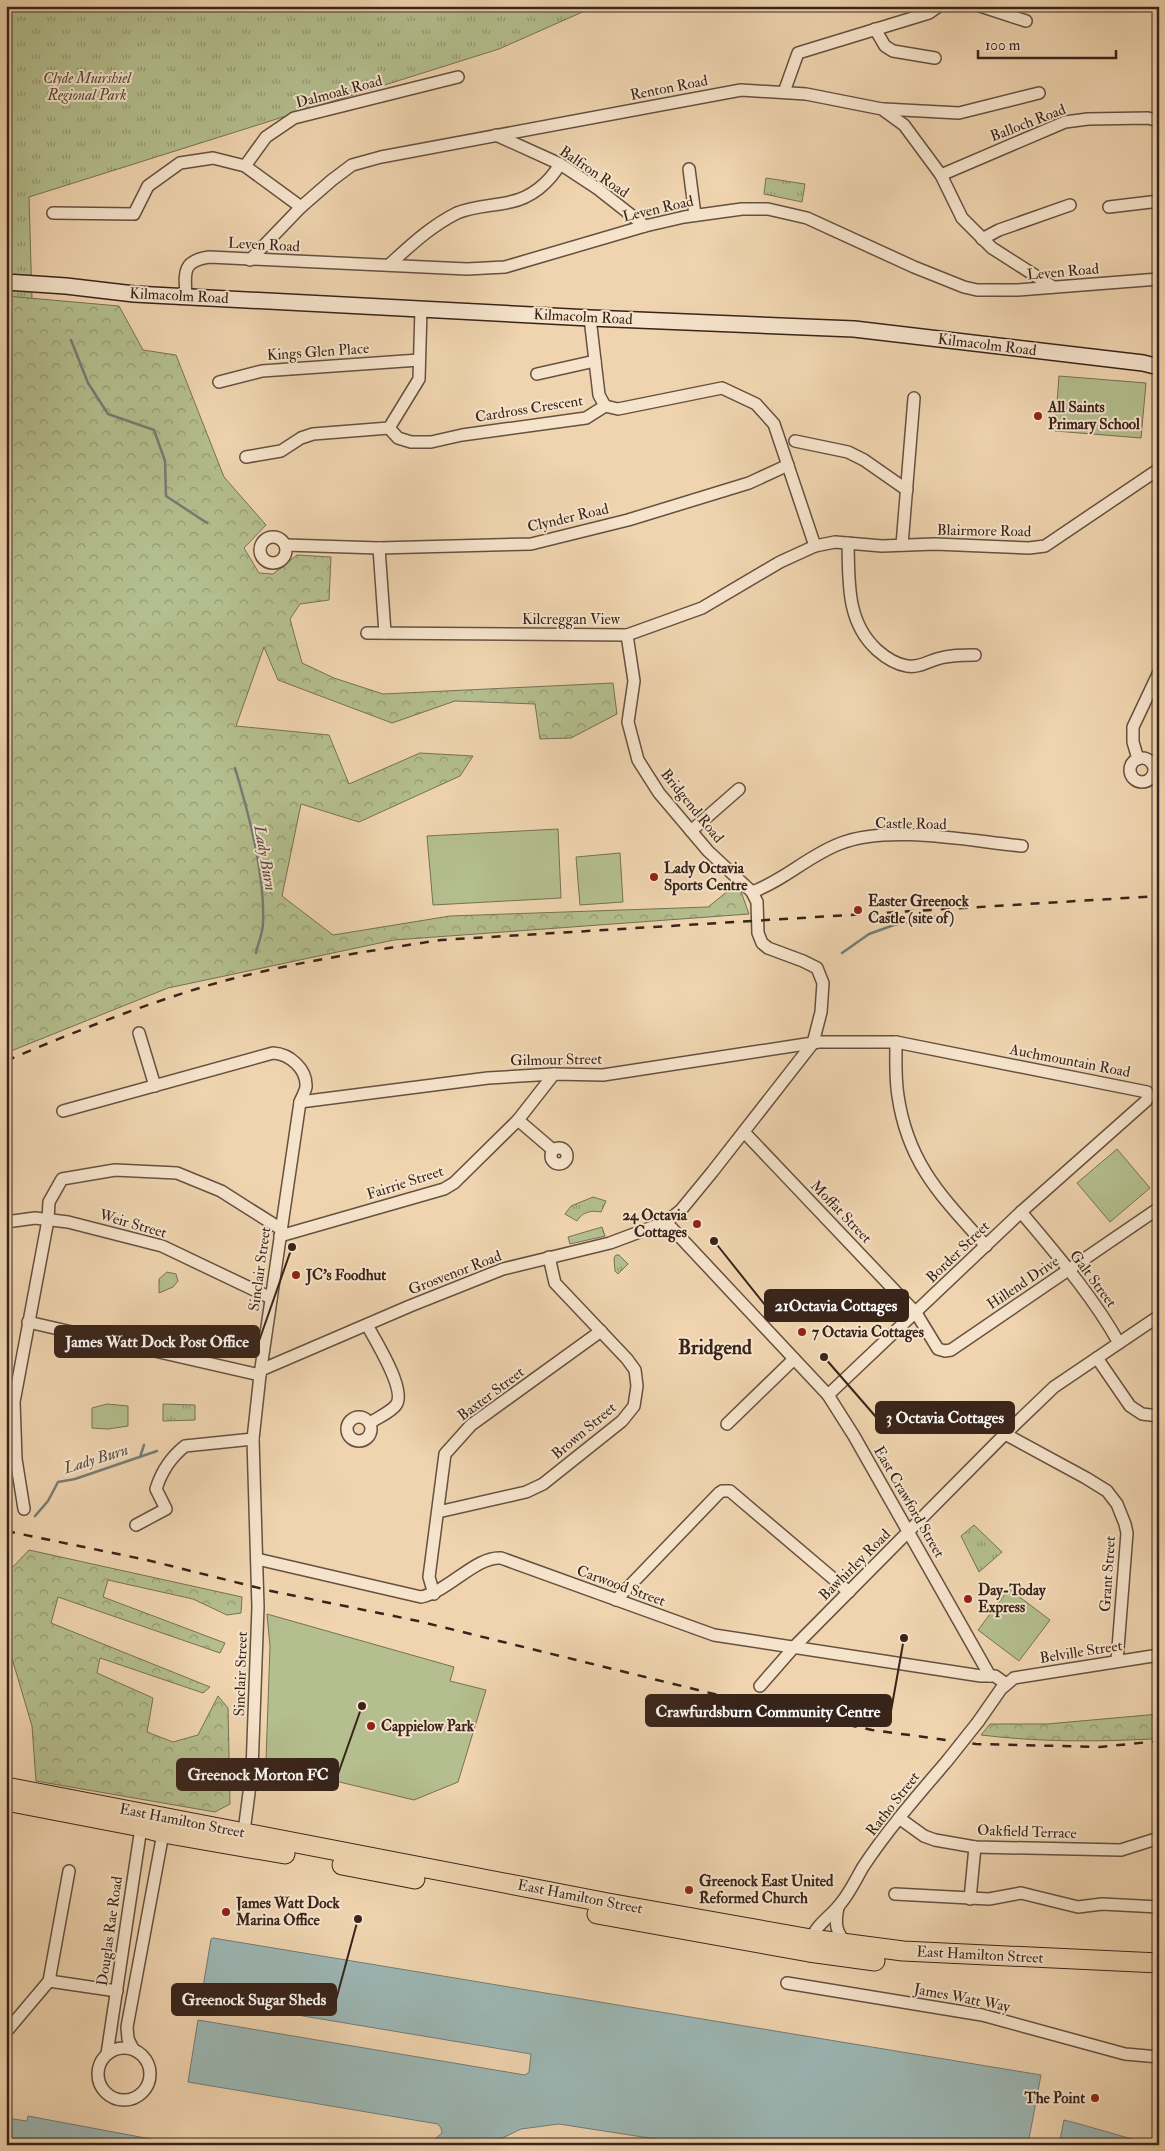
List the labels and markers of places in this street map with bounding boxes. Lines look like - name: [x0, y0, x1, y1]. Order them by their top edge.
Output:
- place label: All Saints Primary School: [1047, 398, 1140, 435]
- marker: All Saints Primary School: [1032, 410, 1044, 422]
- place label: Lady Octavia Sports Centre: [664, 859, 748, 896]
- marker: Lady Octavia Sports Centre: [648, 871, 660, 883]
- place label: Easter Greenock Castle (site of): [868, 892, 970, 928]
- marker: Easter Greenock Castle (site of): [852, 904, 864, 916]
- place label: 24 Octavia Cottages: [622, 1206, 688, 1243]
- marker: 24 Octavia Cottages: [691, 1218, 703, 1230]
- place label: JC's Foodhut: [305, 1266, 386, 1286]
- marker: JC's Foodhut: [290, 1269, 302, 1281]
- callout: 21Octavia Cottages: [765, 1290, 908, 1321]
- place label: 7 Octavia Cottages: [812, 1323, 924, 1343]
- callout: James Watt Dock Post Office: [55, 1326, 259, 1357]
- marker: 7 Octavia Cottages: [796, 1326, 808, 1338]
- callout: 3 Octavia Cottages: [876, 1402, 1014, 1433]
- place label: Day-Today Express: [978, 1581, 1047, 1618]
- marker: Day-Today Express: [962, 1593, 974, 1605]
- callout: Crawfurdsburn Community Centre: [646, 1695, 891, 1726]
- place label: Cappielow Park: [381, 1717, 475, 1737]
- marker: Cappielow Park: [365, 1720, 377, 1732]
- callout: Greenock Morton FC: [177, 1759, 338, 1790]
- place label: Greenock East United Reformed Church: [699, 1872, 834, 1908]
- marker: Greenock East United Reformed Church: [683, 1884, 695, 1896]
- place label: James Watt Dock Marina Office: [235, 1894, 341, 1930]
- marker: James Watt Dock Marina Office: [220, 1906, 232, 1918]
- callout: Greenock Sugar Sheds: [172, 1984, 336, 2015]
- place label: The Point: [1024, 2089, 1085, 2108]
- marker: The Point: [1089, 2092, 1101, 2104]

